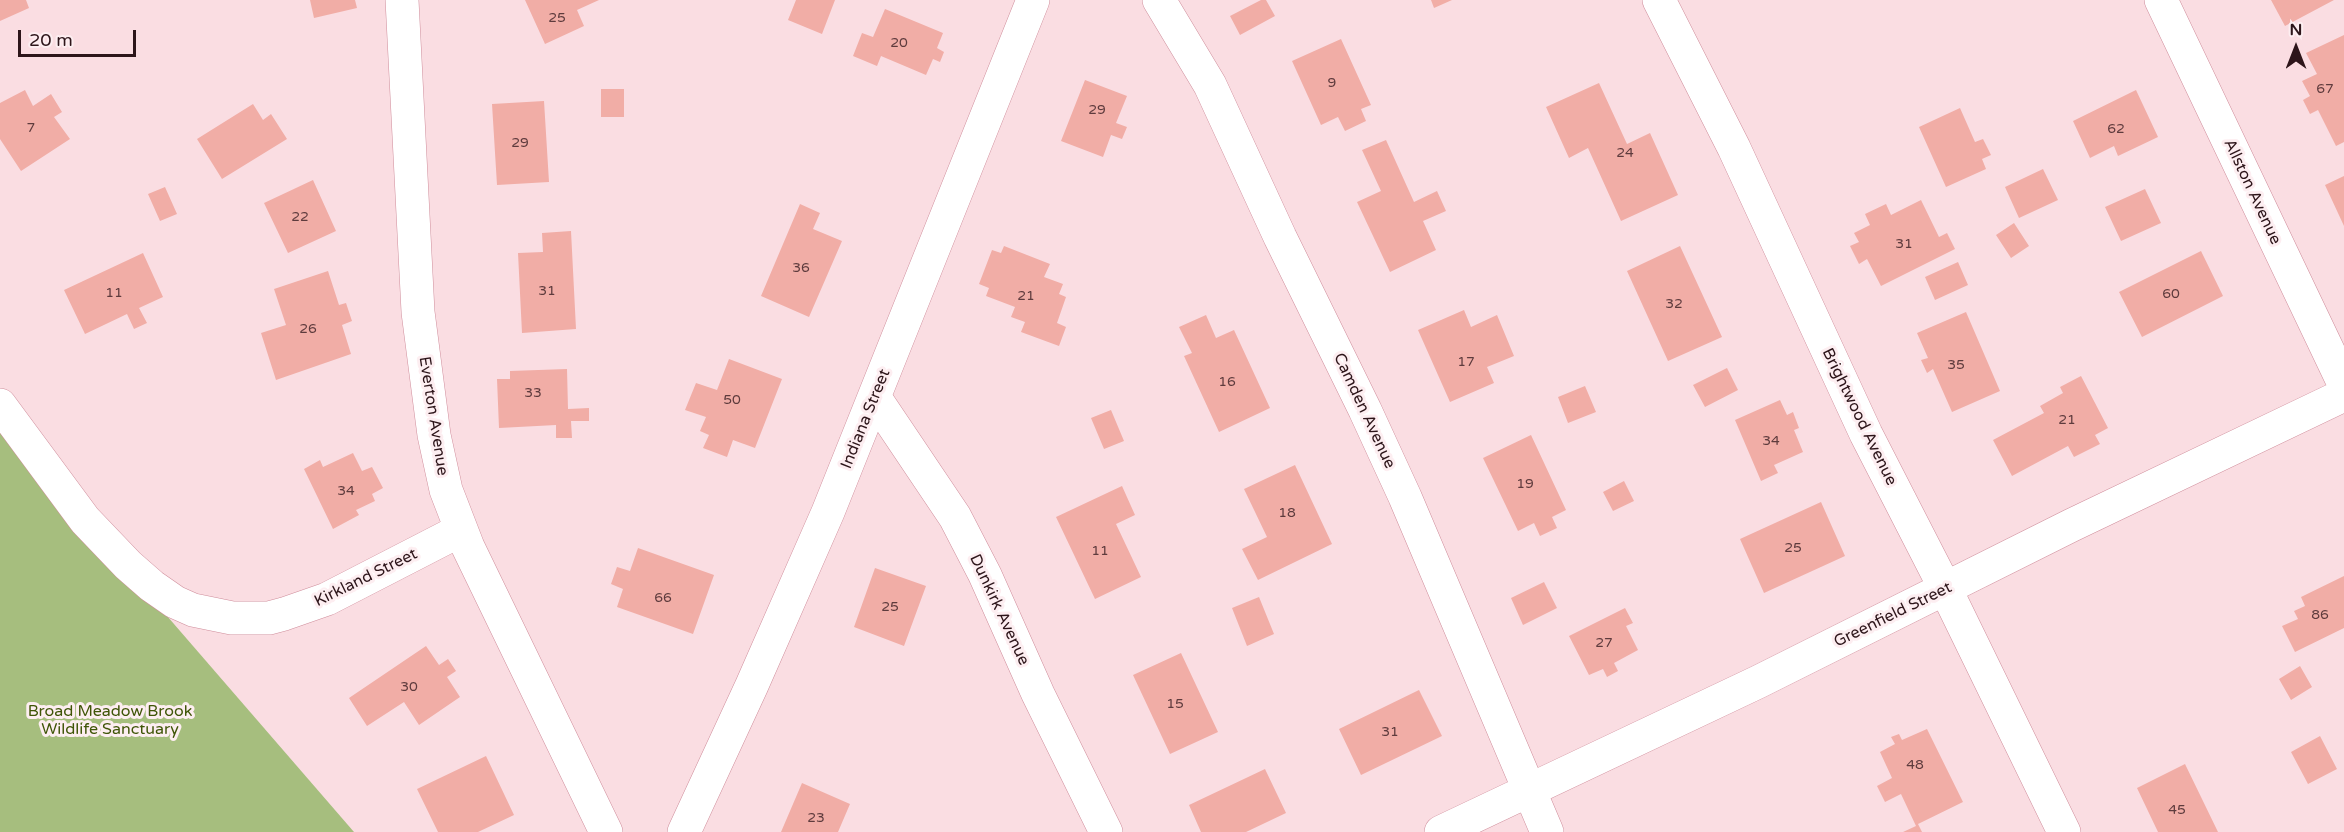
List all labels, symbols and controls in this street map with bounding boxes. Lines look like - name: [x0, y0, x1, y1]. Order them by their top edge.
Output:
- house number: 25: [548, 10, 566, 26]
- scale bar: [21, 18, 140, 56]
- north arrow: [2266, 18, 2326, 78]
- text: N: [2290, 20, 2302, 40]
- text: 20 m: [29, 29, 73, 51]
- house number: 20: [890, 35, 908, 51]
- house number: 9: [1328, 75, 1336, 91]
- house number: 67: [2316, 81, 2334, 97]
- house number: 29: [1088, 102, 1106, 118]
- house number: 7: [27, 120, 35, 136]
- house number: 62: [2107, 121, 2125, 137]
- house number: 29: [511, 135, 529, 151]
- street label: Allston Avenue: [2219, 136, 2285, 248]
- house number: 24: [1616, 145, 1634, 161]
- house number: 22: [291, 209, 309, 225]
- house number: 31: [1895, 236, 1913, 252]
- house number: 36: [792, 260, 810, 276]
- house number: 31: [538, 283, 556, 299]
- house number: 11: [105, 285, 123, 301]
- house number: 60: [2162, 286, 2180, 302]
- house number: 21: [1017, 288, 1035, 304]
- house number: 32: [1665, 296, 1683, 312]
- house number: 26: [299, 321, 317, 337]
- street label: Brightwood Avenue: [1817, 345, 1901, 489]
- street label: Camden Avenue: [1329, 350, 1399, 472]
- house number: 17: [1457, 354, 1475, 370]
- street label: Everton Avenue: [414, 355, 452, 477]
- house number: 35: [1947, 357, 1965, 373]
- street label: Indiana Street: [837, 366, 895, 472]
- house number: 16: [1218, 374, 1236, 390]
- house number: 33: [524, 385, 542, 401]
- house number: 50: [723, 392, 741, 408]
- house number: 21: [2058, 412, 2076, 428]
- house number: 34: [1762, 433, 1780, 449]
- house number: 19: [1516, 476, 1534, 492]
- house number: 34: [337, 483, 355, 499]
- house number: 18: [1278, 505, 1296, 521]
- house number: 25: [1784, 540, 1802, 556]
- house number: 11: [1091, 543, 1109, 559]
- street label: Kirkland Street: [311, 545, 421, 611]
- street label: Dunkirk Avenue: [965, 551, 1033, 669]
- street label: Greenfield Street: [1831, 578, 1955, 652]
- house number: 66: [654, 590, 672, 606]
- house number: 25: [881, 599, 899, 615]
- house number: 86: [2311, 607, 2329, 623]
- house number: 27: [1595, 635, 1613, 651]
- house number: 30: [400, 679, 418, 695]
- house number: 15: [1166, 696, 1184, 712]
- park label: Broad Meadow Brook Wildlife Sanctuary: [28, 702, 192, 740]
- house number: 31: [1381, 724, 1399, 740]
- house number: 48: [1906, 757, 1924, 773]
- house number: 45: [2168, 802, 2186, 818]
- house number: 23: [807, 810, 825, 826]

